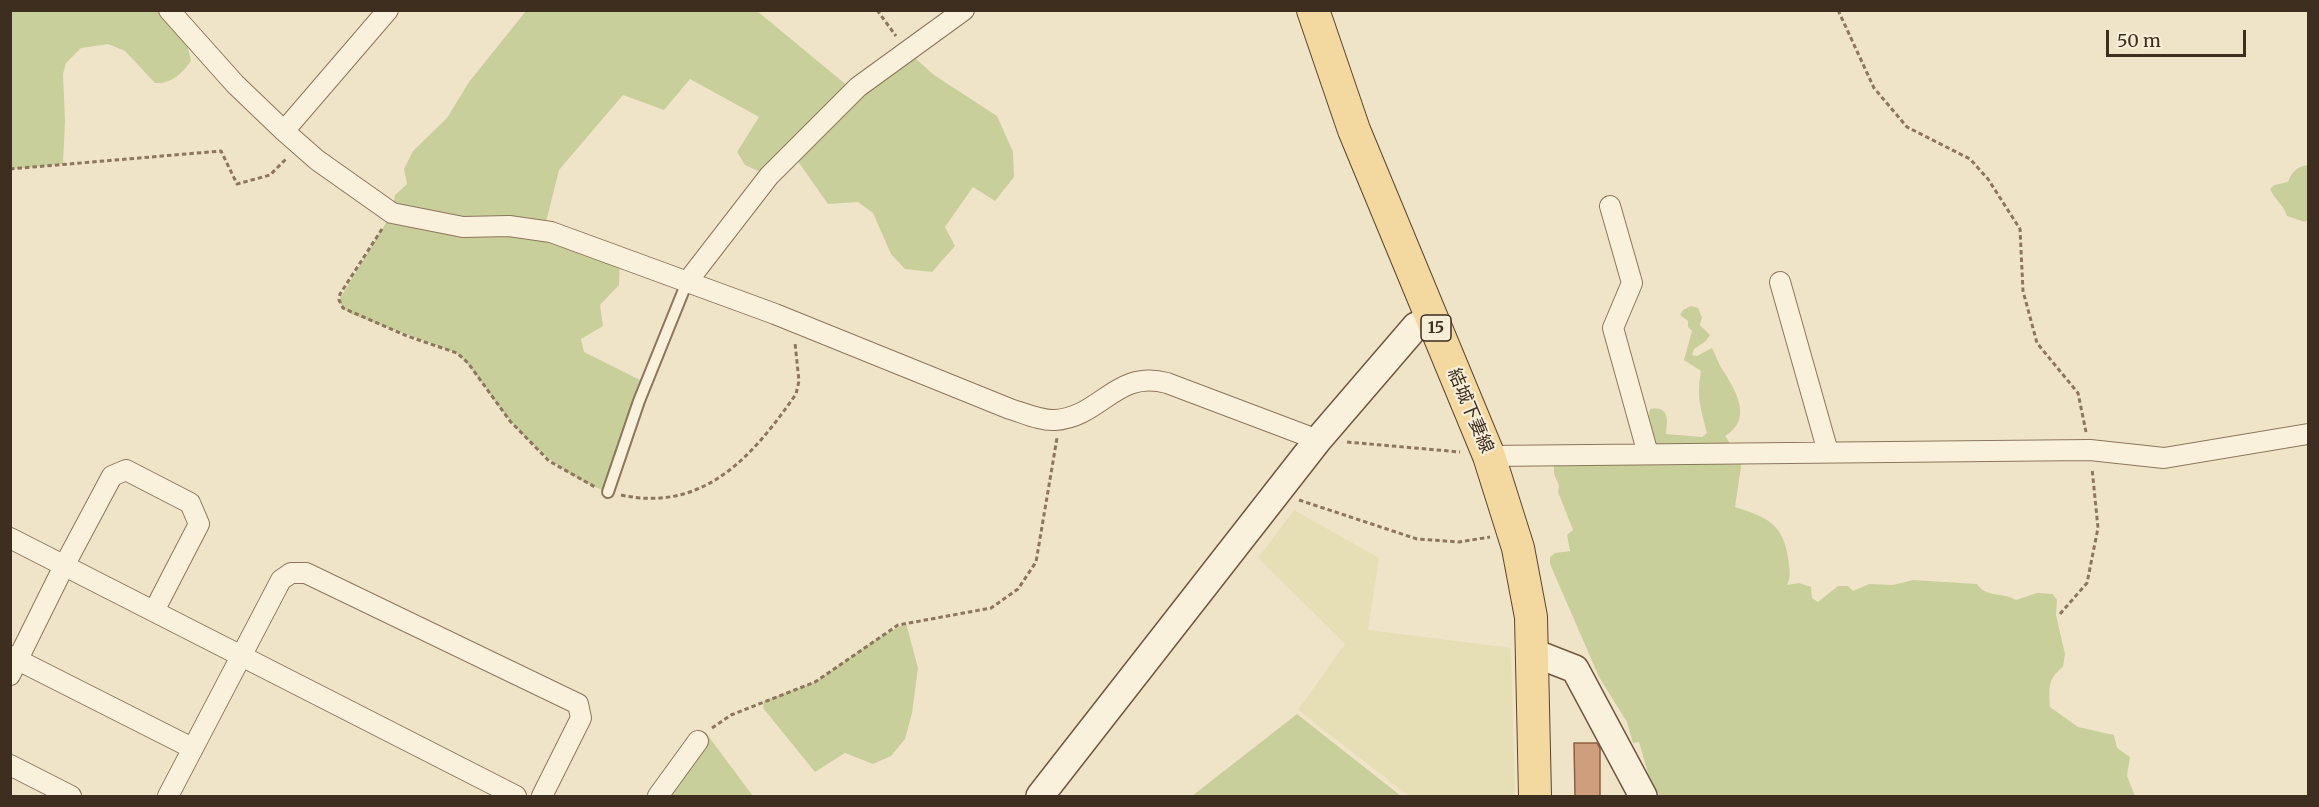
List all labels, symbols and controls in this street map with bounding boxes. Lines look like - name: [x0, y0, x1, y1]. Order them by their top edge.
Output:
- scale bar: [2109, 18, 2248, 56]
- text: 50 m: [2117, 29, 2161, 52]
- road number: 15: [1421, 315, 1451, 341]
- street label: 結城下妻線: [1442, 365, 1498, 457]

